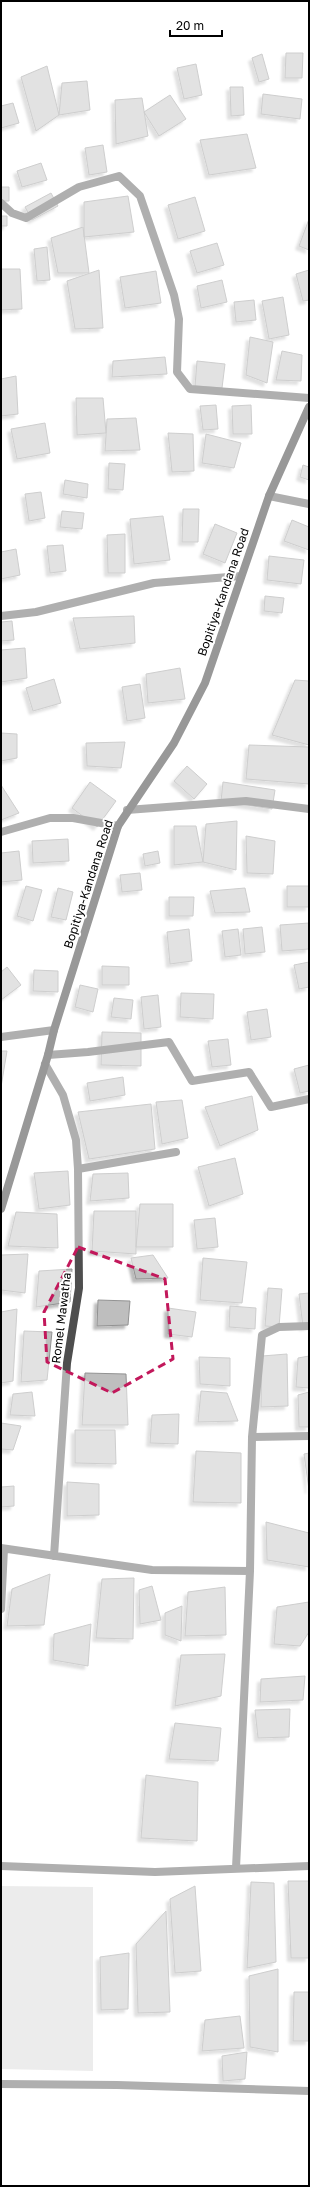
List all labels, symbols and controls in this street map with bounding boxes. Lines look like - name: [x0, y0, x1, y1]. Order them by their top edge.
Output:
- scale bar: [170, 12, 222, 38]
- text: 20 m: [176, 18, 204, 33]
- street label: Bopitiya-Kandana Road: [194, 526, 252, 658]
- street label: Bopitiya-Kandana Road: [60, 818, 116, 950]
- street label: Romel Mawatha: [48, 1272, 74, 1364]

